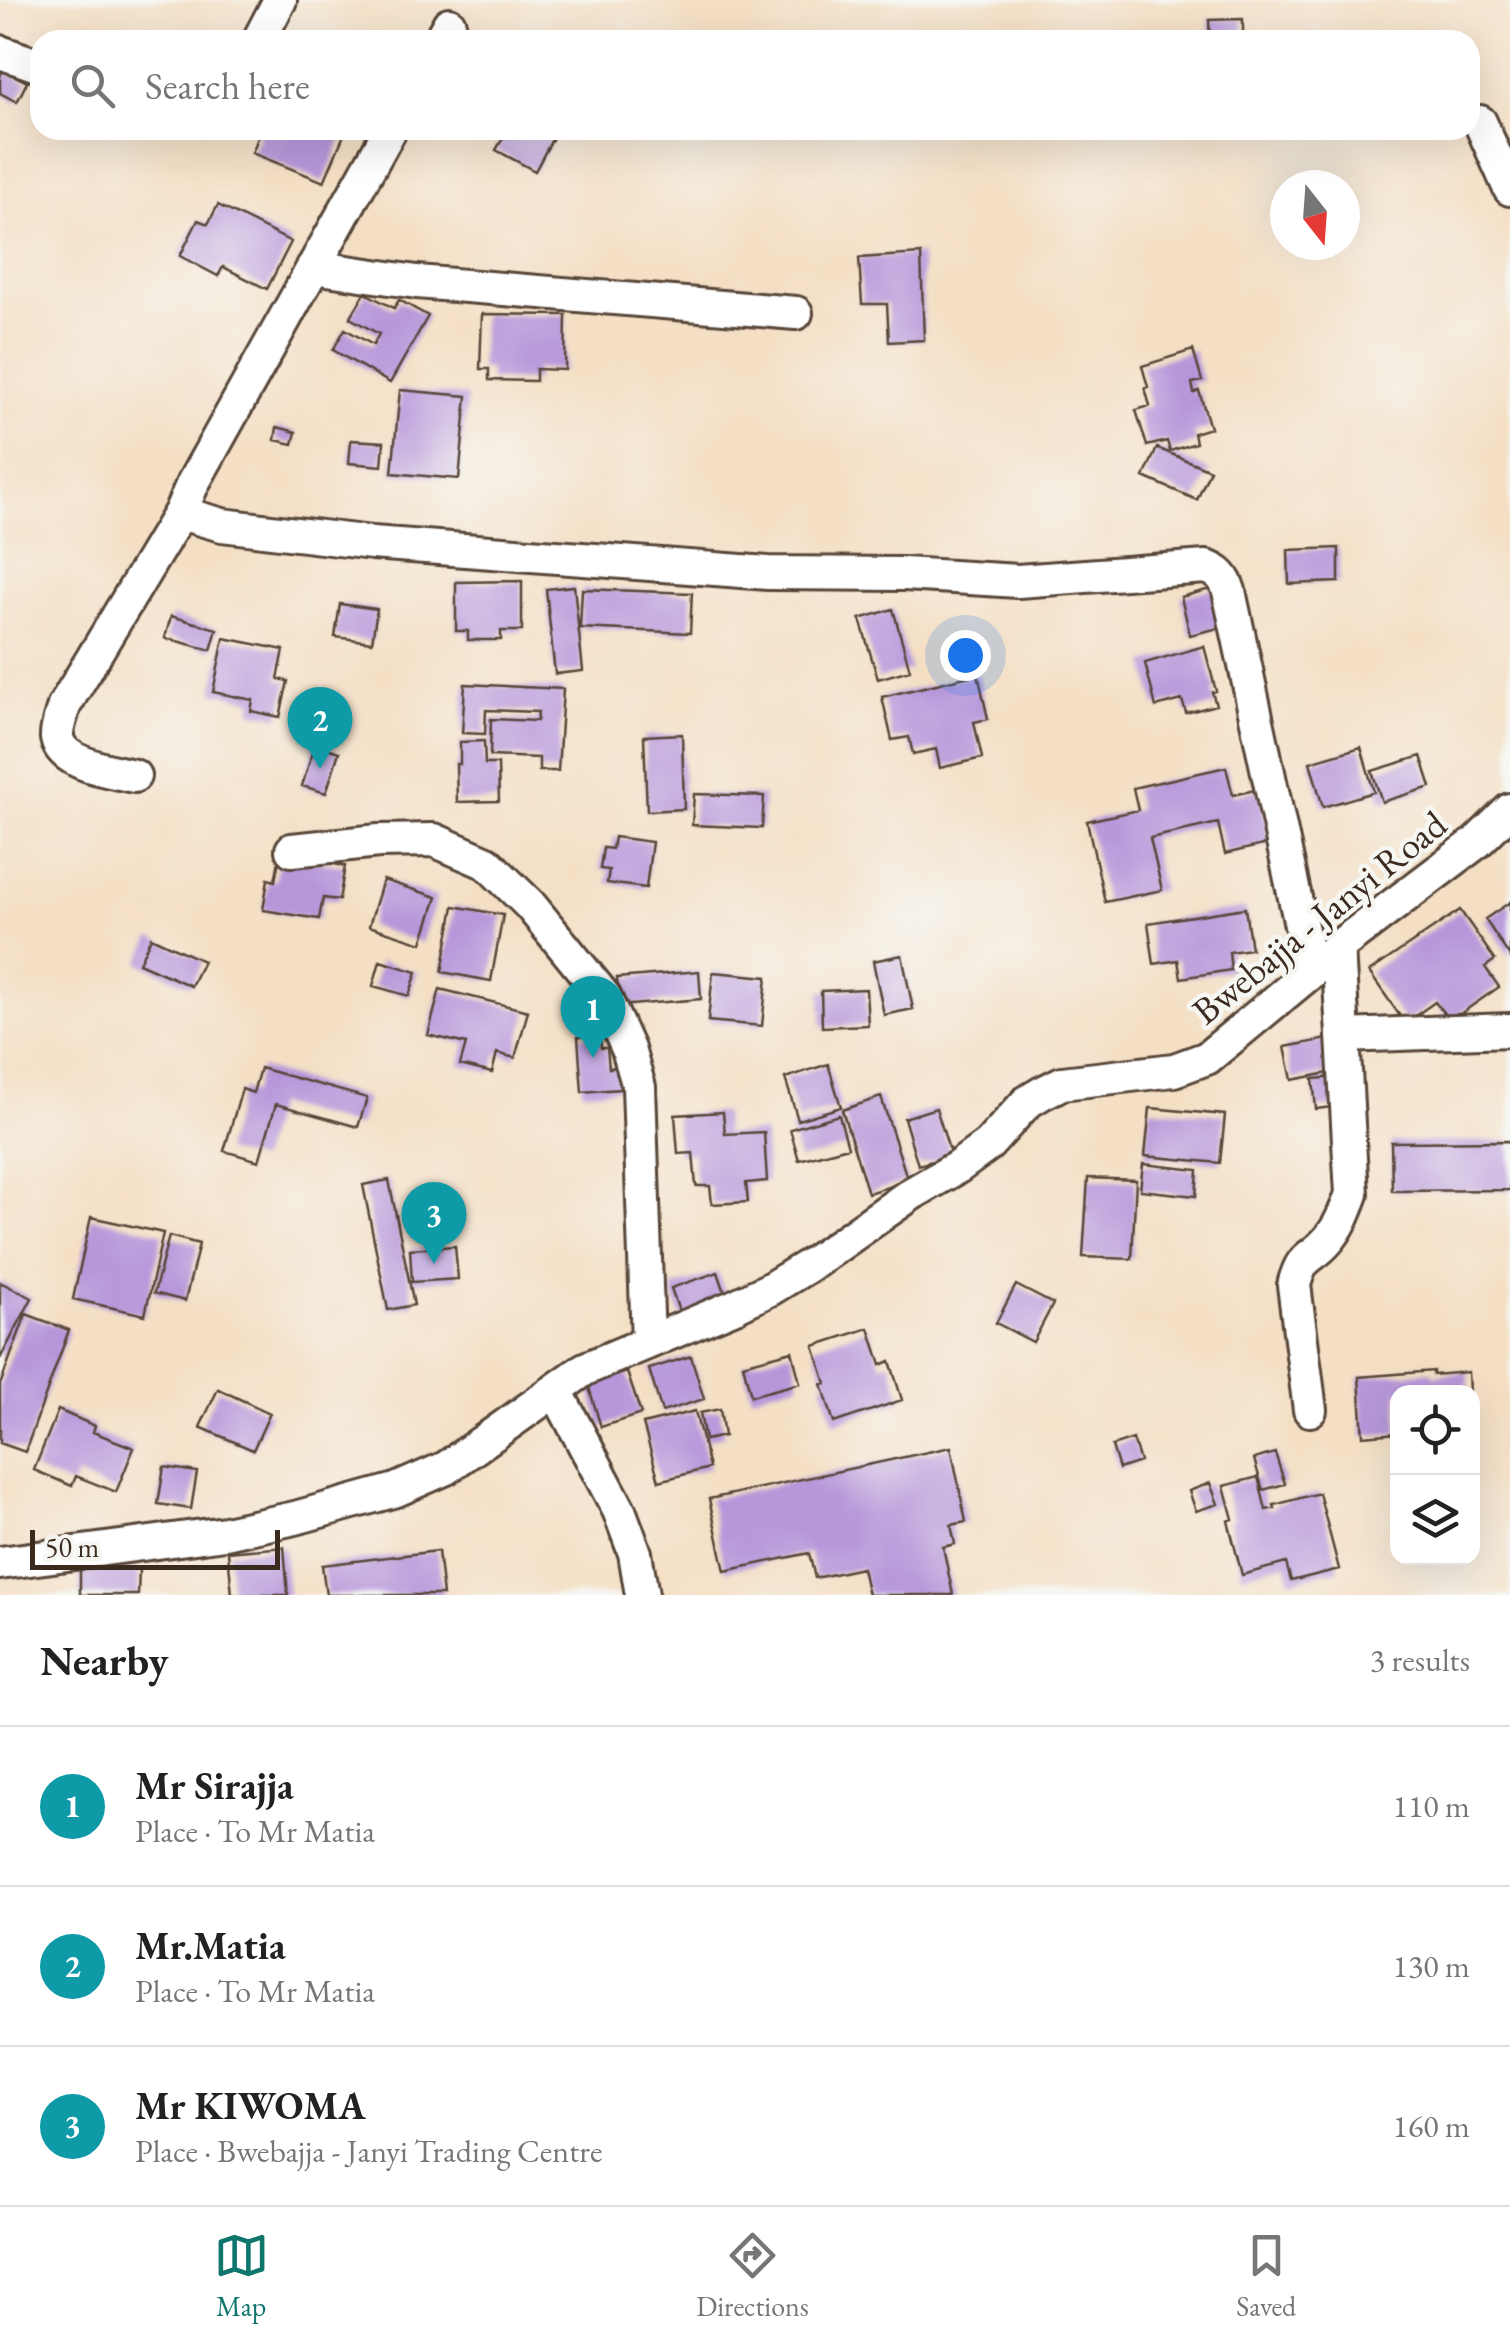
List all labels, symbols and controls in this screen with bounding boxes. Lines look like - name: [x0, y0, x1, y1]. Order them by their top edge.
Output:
- search box: [30, 30, 1480, 140]
- icon: search: [65, 58, 120, 113]
- text: Search here: [145, 61, 310, 110]
- north arrow: [1270, 170, 1360, 260]
- your location: [940, 630, 991, 681]
- pin: 2: [288, 686, 352, 769]
- street label: Bwebajja - Janyi Road: [1182, 799, 1457, 1035]
- pin: 1: [560, 976, 626, 1058]
- pin: 3: [402, 1182, 466, 1264]
- map controls: [1390, 1385, 1480, 1565]
- button: locate: [1390, 1385, 1480, 1475]
- button: layers: [1390, 1475, 1480, 1565]
- scale bar: [30, 1525, 280, 1570]
- text: 50 m: [45, 1529, 99, 1565]
- text: Nearby: [40, 1633, 169, 1688]
- text: 3 results: [1370, 1639, 1470, 1681]
- text: Mr Sirajja: [135, 1761, 294, 1810]
- text: 1: [64, 1785, 81, 1827]
- text: 110 m: [1393, 1785, 1470, 1827]
- text: Place · To Mr Matia: [135, 1810, 375, 1852]
- text: Mr.Matia: [135, 1921, 286, 1970]
- text: 2: [64, 1945, 81, 1987]
- text: 130 m: [1393, 1945, 1470, 1987]
- text: Place · To Mr Matia: [135, 1970, 375, 2012]
- text: Mr KIWOMA: [135, 2081, 366, 2130]
- text: 3: [64, 2105, 81, 2147]
- text: 160 m: [1393, 2105, 1470, 2147]
- text: Place · Bwebajja - Janyi Trading Centre: [135, 2130, 602, 2172]
- tab: Map: [214, 2228, 269, 2324]
- tab: Directions: [696, 2228, 809, 2324]
- tab: Saved: [1236, 2228, 1296, 2324]

